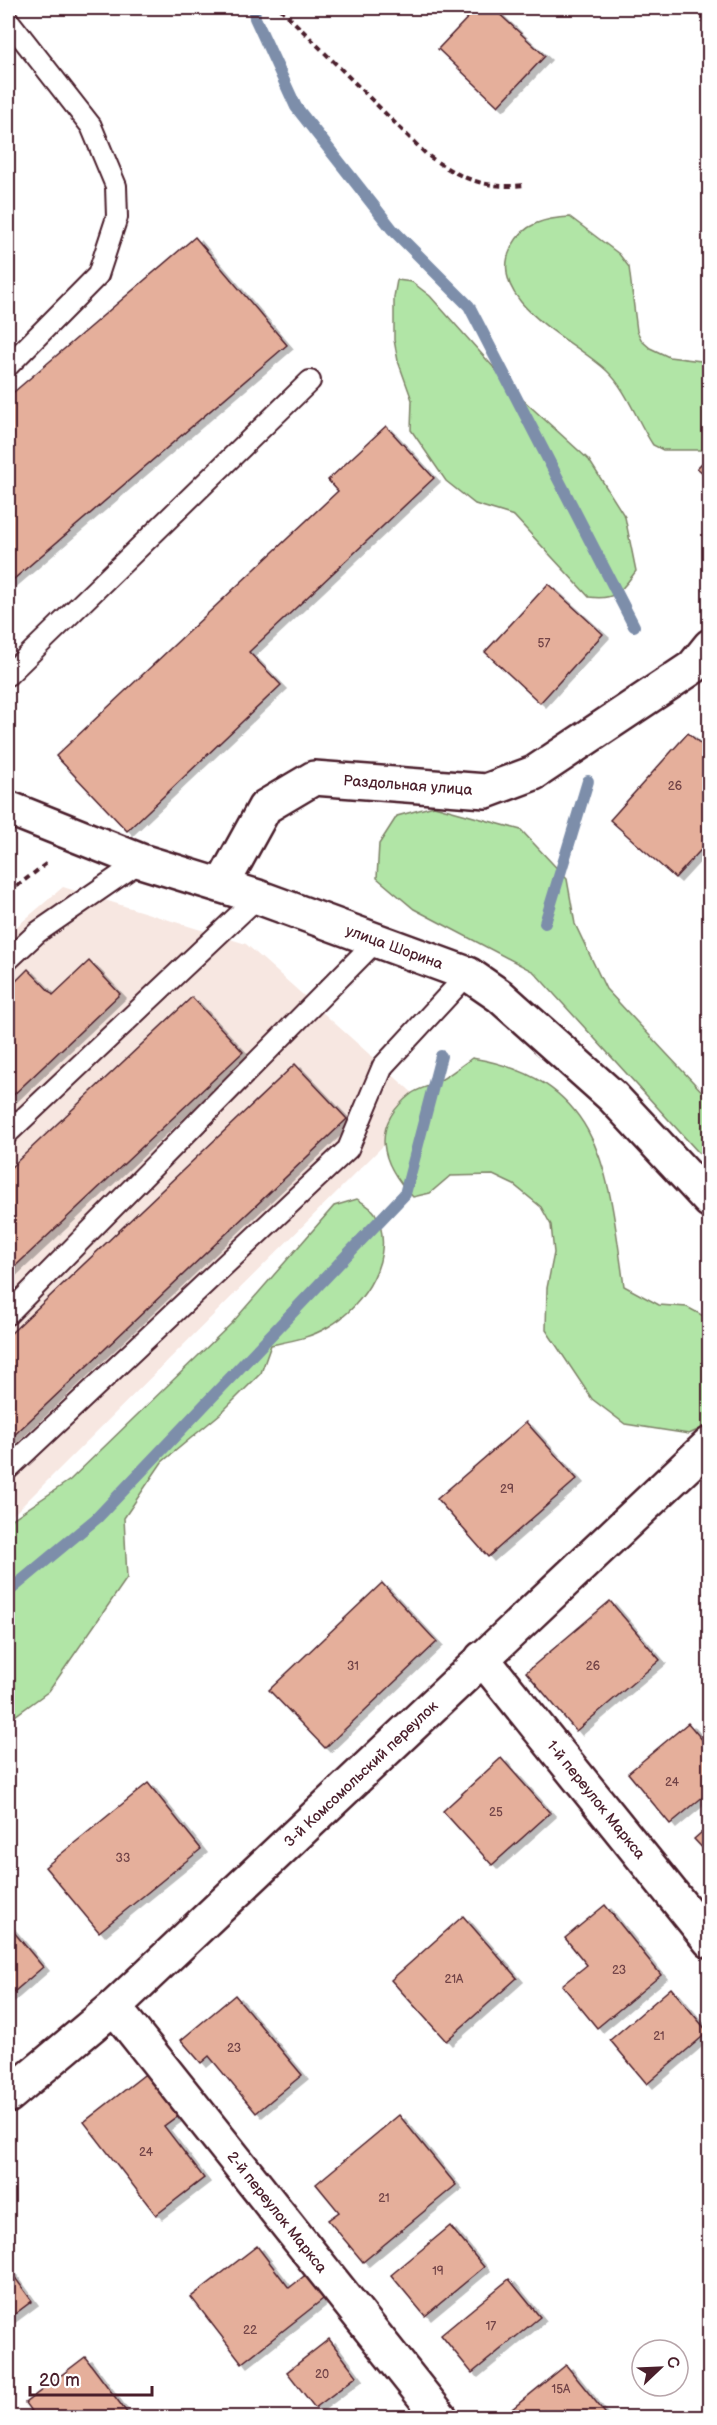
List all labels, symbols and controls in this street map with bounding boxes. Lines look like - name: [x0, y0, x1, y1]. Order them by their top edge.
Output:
- house number: 57: [538, 636, 550, 651]
- street label: Раздольная улица: [342, 771, 473, 799]
- house number: 26: [668, 779, 682, 794]
- street label: улица Шорина: [343, 921, 446, 974]
- house number: 29: [500, 1482, 514, 1497]
- house number: 31: [347, 1659, 359, 1674]
- house number: 26: [586, 1659, 600, 1674]
- street label: 3-й Комсомольский переулок: [280, 1696, 442, 1851]
- street label: 1-й переулок Маркса: [543, 1737, 650, 1863]
- house number: 24: [665, 1775, 680, 1790]
- house number: 25: [489, 1805, 503, 1820]
- house number: 33: [116, 1851, 130, 1866]
- house number: 23: [612, 1963, 626, 1978]
- house number: 21А: [445, 1972, 464, 1987]
- house number: 21: [653, 2029, 665, 2044]
- house number: 23: [227, 2041, 241, 2056]
- house number: 24: [139, 2145, 154, 2160]
- street label: 2-й переулок Маркса: [223, 2147, 331, 2277]
- house number: 21: [378, 2191, 390, 2206]
- house number: 19: [432, 2264, 444, 2279]
- house number: 17: [486, 2319, 496, 2334]
- house number: 22: [243, 2323, 257, 2338]
- north arrow: [630, 2338, 690, 2398]
- text: С: [662, 2354, 683, 2372]
- scale bar: [30, 2359, 152, 2397]
- house number: 20: [315, 2367, 329, 2382]
- text: 20 m: [39, 2370, 80, 2391]
- house number: 15А: [552, 2382, 571, 2397]

